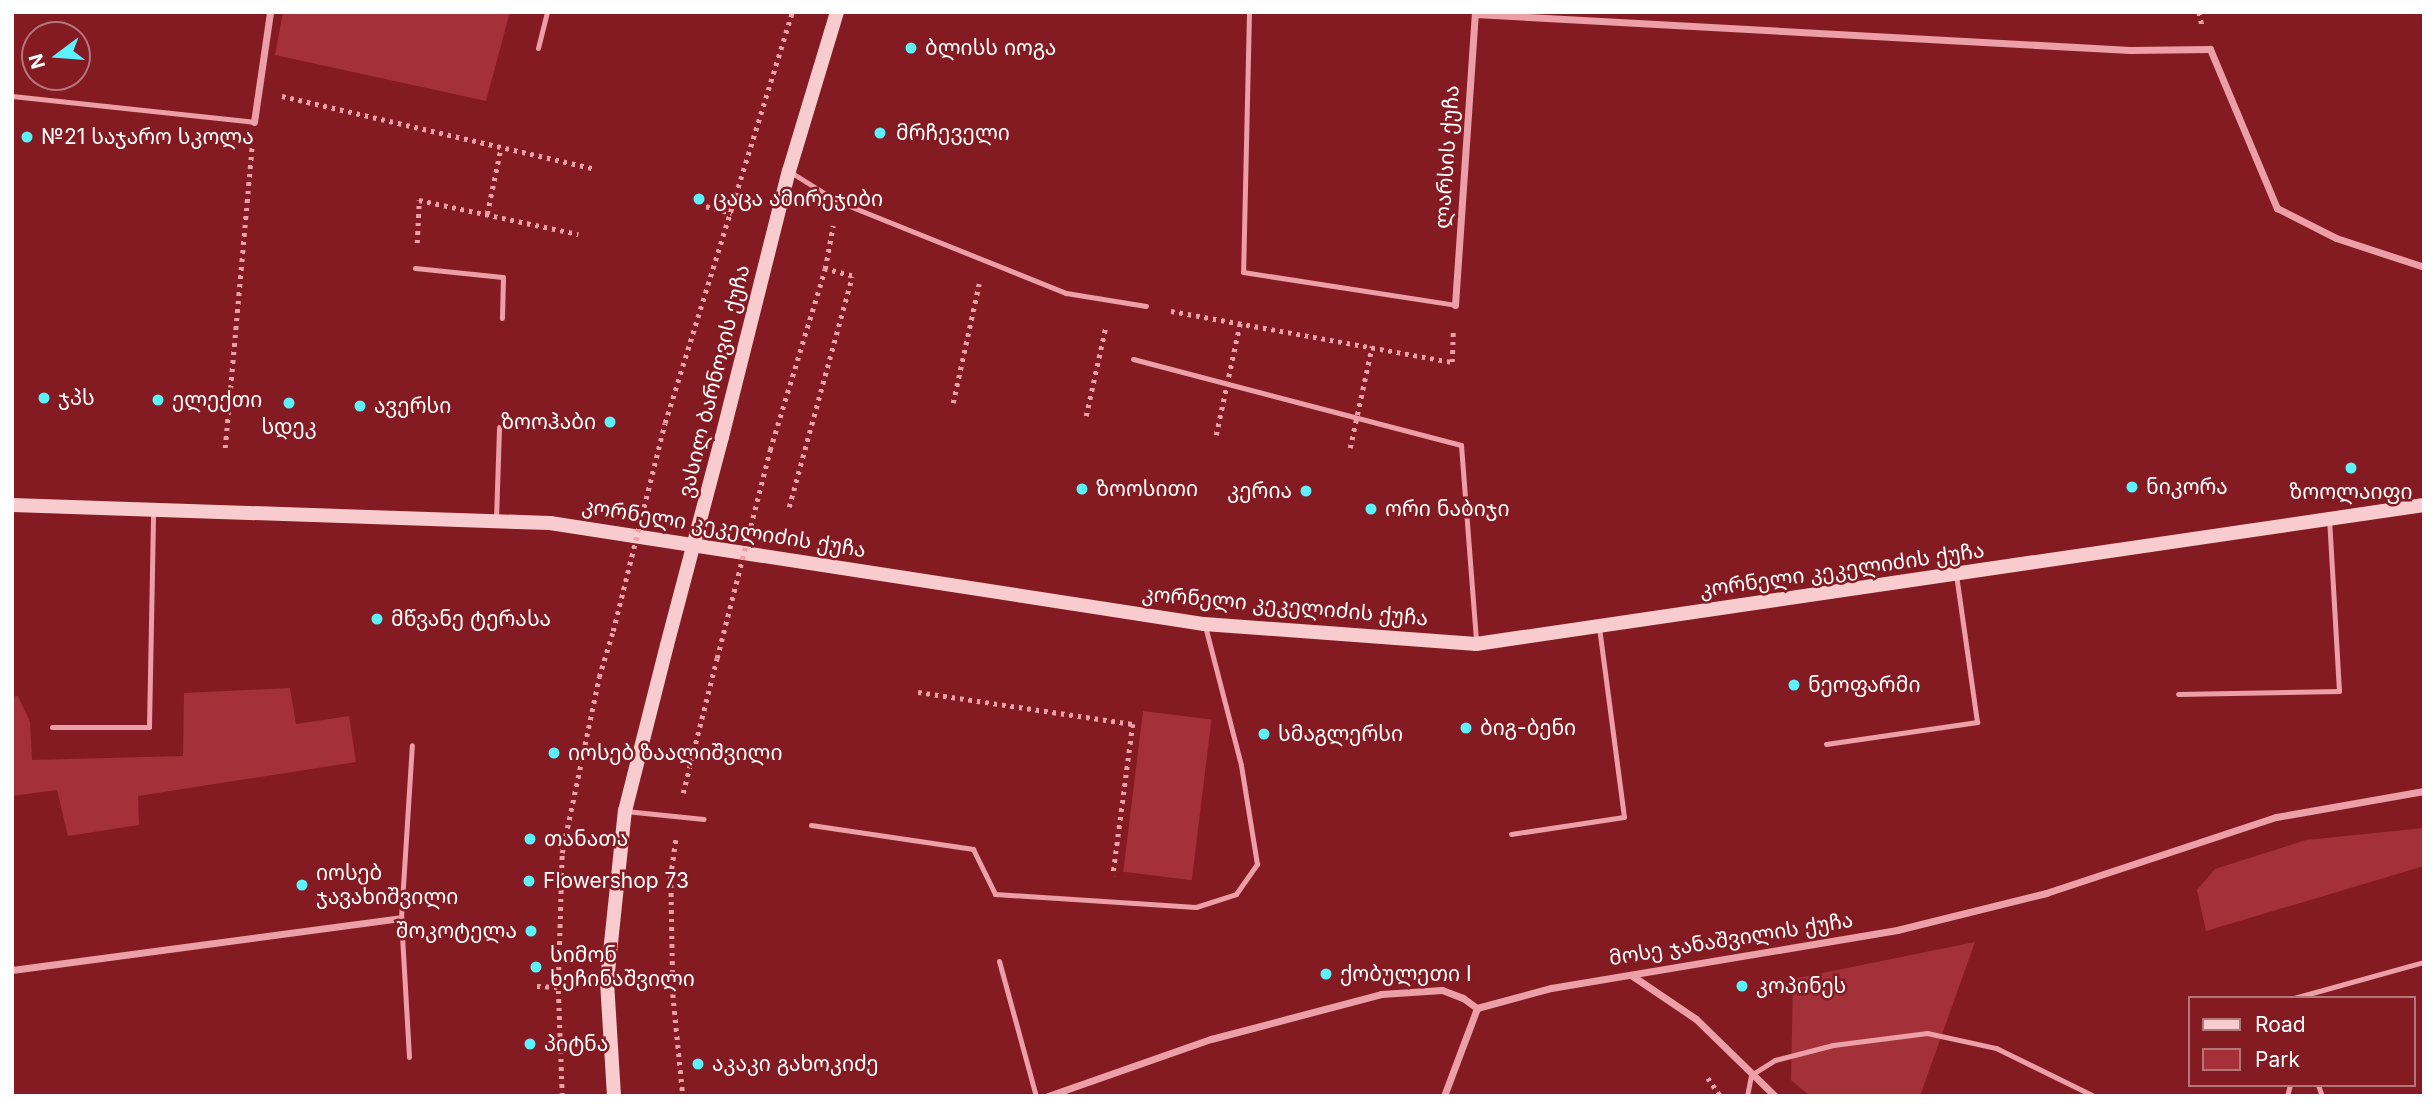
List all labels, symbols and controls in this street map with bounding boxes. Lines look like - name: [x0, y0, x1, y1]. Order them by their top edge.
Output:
- north arrow: [21, 21, 91, 91]
- place label: ბლისს იოგა: [925, 35, 1056, 61]
- marker: ბლისს იოგა: [903, 40, 919, 56]
- text: N: [24, 51, 50, 72]
- street label: ლარსის ქუჩა: [1429, 84, 1465, 230]
- place label: მრჩეველი: [896, 120, 1010, 146]
- marker: მრჩეველი: [870, 123, 890, 143]
- place label: №21 საჯარო სკოლა: [41, 124, 254, 150]
- marker: №21 საჯარო სკოლა: [19, 129, 35, 145]
- place label: ცაცა ამირეჯიბი: [713, 186, 883, 212]
- marker: ცაცა ამირეჯიბი: [691, 191, 707, 207]
- street label: ვასილ ბარნოვის ქუჩა: [673, 262, 755, 500]
- place label: ჯპს: [58, 385, 95, 411]
- place label: ელექთი: [172, 387, 262, 413]
- marker: ჯპს: [36, 390, 52, 406]
- marker: ელექთი: [150, 392, 166, 408]
- place label: ავერსი: [374, 393, 451, 419]
- marker: სდეკ: [281, 395, 297, 411]
- marker: ავერსი: [352, 398, 368, 414]
- place label: ზოოჰაბი: [501, 409, 596, 435]
- place label: სდეკ: [261, 414, 317, 440]
- marker: ზოოჰაბი: [602, 414, 618, 430]
- marker: ზოოლაიფი: [2343, 460, 2359, 476]
- place label: ნიკორა: [2146, 474, 2228, 500]
- place label: ზოოსითი: [1096, 476, 1198, 502]
- place label: კერია: [1227, 478, 1292, 504]
- marker: ნიკორა: [2124, 479, 2140, 495]
- place label: ზოოლაიფი: [2289, 479, 2413, 505]
- marker: ზოოსითი: [1074, 481, 1090, 497]
- marker: კერია: [1298, 483, 1314, 499]
- street label: კორნელი კეკელიძის ქუჩა: [580, 493, 868, 563]
- place label: ორი ნაბიჯი: [1385, 496, 1509, 522]
- marker: ორი ნაბიჯი: [1363, 501, 1379, 517]
- street label: კორნელი კეკელიძის ქუჩა: [1698, 538, 1986, 602]
- street label: კორნელი კეკელიძის ქუჩა: [1141, 581, 1429, 631]
- place label: მწვანე ტერასა: [391, 606, 551, 632]
- marker: მწვანე ტერასა: [369, 611, 385, 627]
- place label: ნეოფარმი: [1808, 672, 1920, 698]
- marker: ნეოფარმი: [1786, 677, 1802, 693]
- place label: ბიგ-ბენი: [1480, 715, 1576, 741]
- marker: ბიგ-ბენი: [1458, 720, 1474, 736]
- place label: სმაგლერსი: [1278, 721, 1403, 747]
- marker: სმაგლერსი: [1256, 726, 1272, 742]
- place label: იოსებ ზაალიშვილი: [568, 740, 782, 766]
- marker: იოსებ ზაალიშვილი: [546, 745, 562, 761]
- place label: თანათა: [544, 826, 628, 852]
- marker: თანათა: [522, 831, 538, 847]
- place label: იოსებ ჯავახიშვილი: [316, 860, 458, 910]
- place label: Flowershop 73: [543, 868, 689, 894]
- marker: Flowershop 73: [521, 873, 537, 889]
- marker: იოსებ ჯავახიშვილი: [294, 877, 310, 893]
- street label: მოსე ჯანაშვილის ქუჩა: [1607, 907, 1855, 971]
- place label: შოკოტელა: [396, 918, 517, 944]
- marker: შოკოტელა: [523, 923, 539, 939]
- place label: სიმონ ხეჩინაშვილი: [550, 942, 695, 992]
- marker: სიმონ ხეჩინაშვილი: [528, 959, 544, 975]
- place label: ქობულეთი I: [1340, 961, 1472, 987]
- marker: ქობულეთი I: [1318, 966, 1334, 982]
- place label: კოპინეს: [1756, 973, 1846, 999]
- marker: კოპინეს: [1734, 978, 1750, 994]
- legend: [2188, 996, 2415, 1087]
- text: Road: [2255, 1012, 2306, 1037]
- place label: პიტნა: [544, 1031, 608, 1057]
- marker: პიტნა: [522, 1036, 538, 1052]
- text: Park: [2255, 1047, 2300, 1072]
- place label: აკაკი გახოკიძე: [712, 1051, 879, 1077]
- marker: აკაკი გახოკიძე: [690, 1056, 706, 1072]

